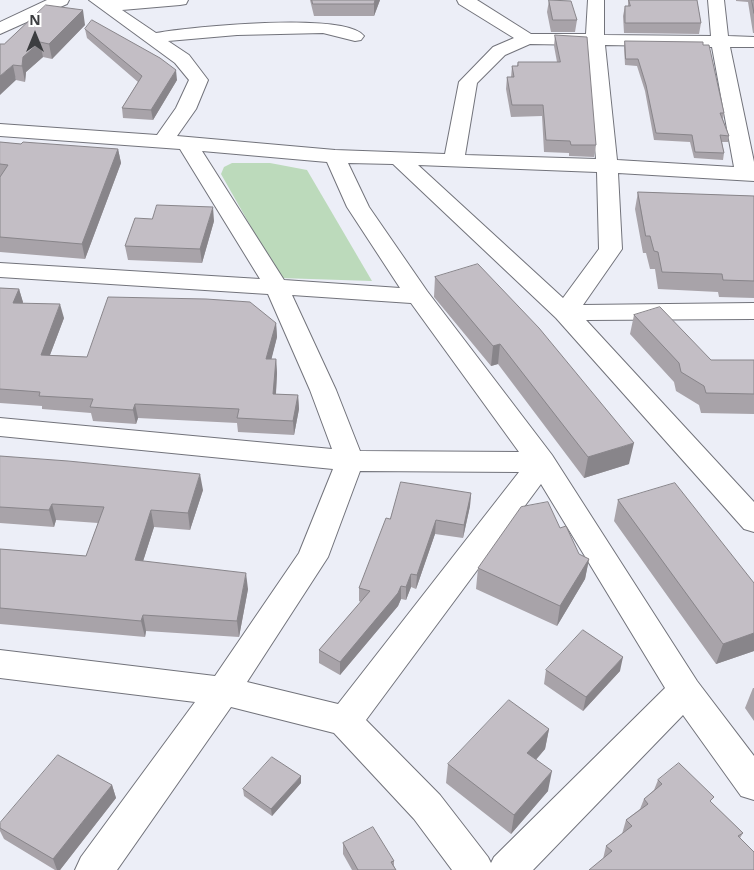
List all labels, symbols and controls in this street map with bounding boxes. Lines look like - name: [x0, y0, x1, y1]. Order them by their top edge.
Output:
- north arrow: [10, 10, 60, 60]
- text: N: [29, 10, 41, 29]

